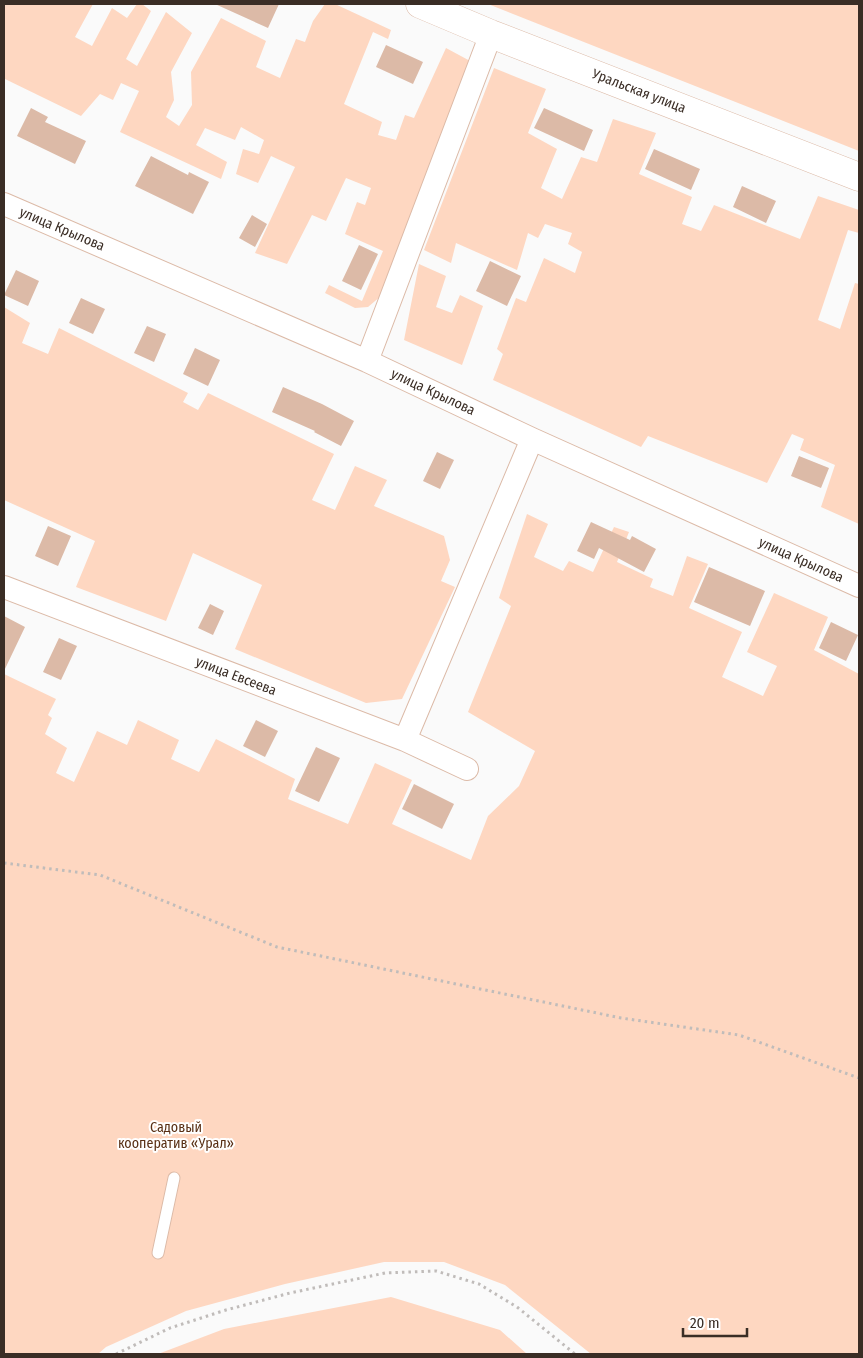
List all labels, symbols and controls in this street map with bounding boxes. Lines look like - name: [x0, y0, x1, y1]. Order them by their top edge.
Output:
- street label: Уральская улица: [589, 65, 688, 117]
- street label: улица Крылова: [17, 203, 107, 255]
- street label: улица Крылова: [388, 365, 478, 419]
- street label: улица Крылова: [756, 534, 846, 586]
- street label: улица Евсеева: [193, 653, 279, 699]
- park label: Садовый кооператив «Урал»: [118, 1119, 234, 1152]
- scale bar: [683, 1306, 747, 1338]
- text: 20 m: [690, 1314, 720, 1332]

